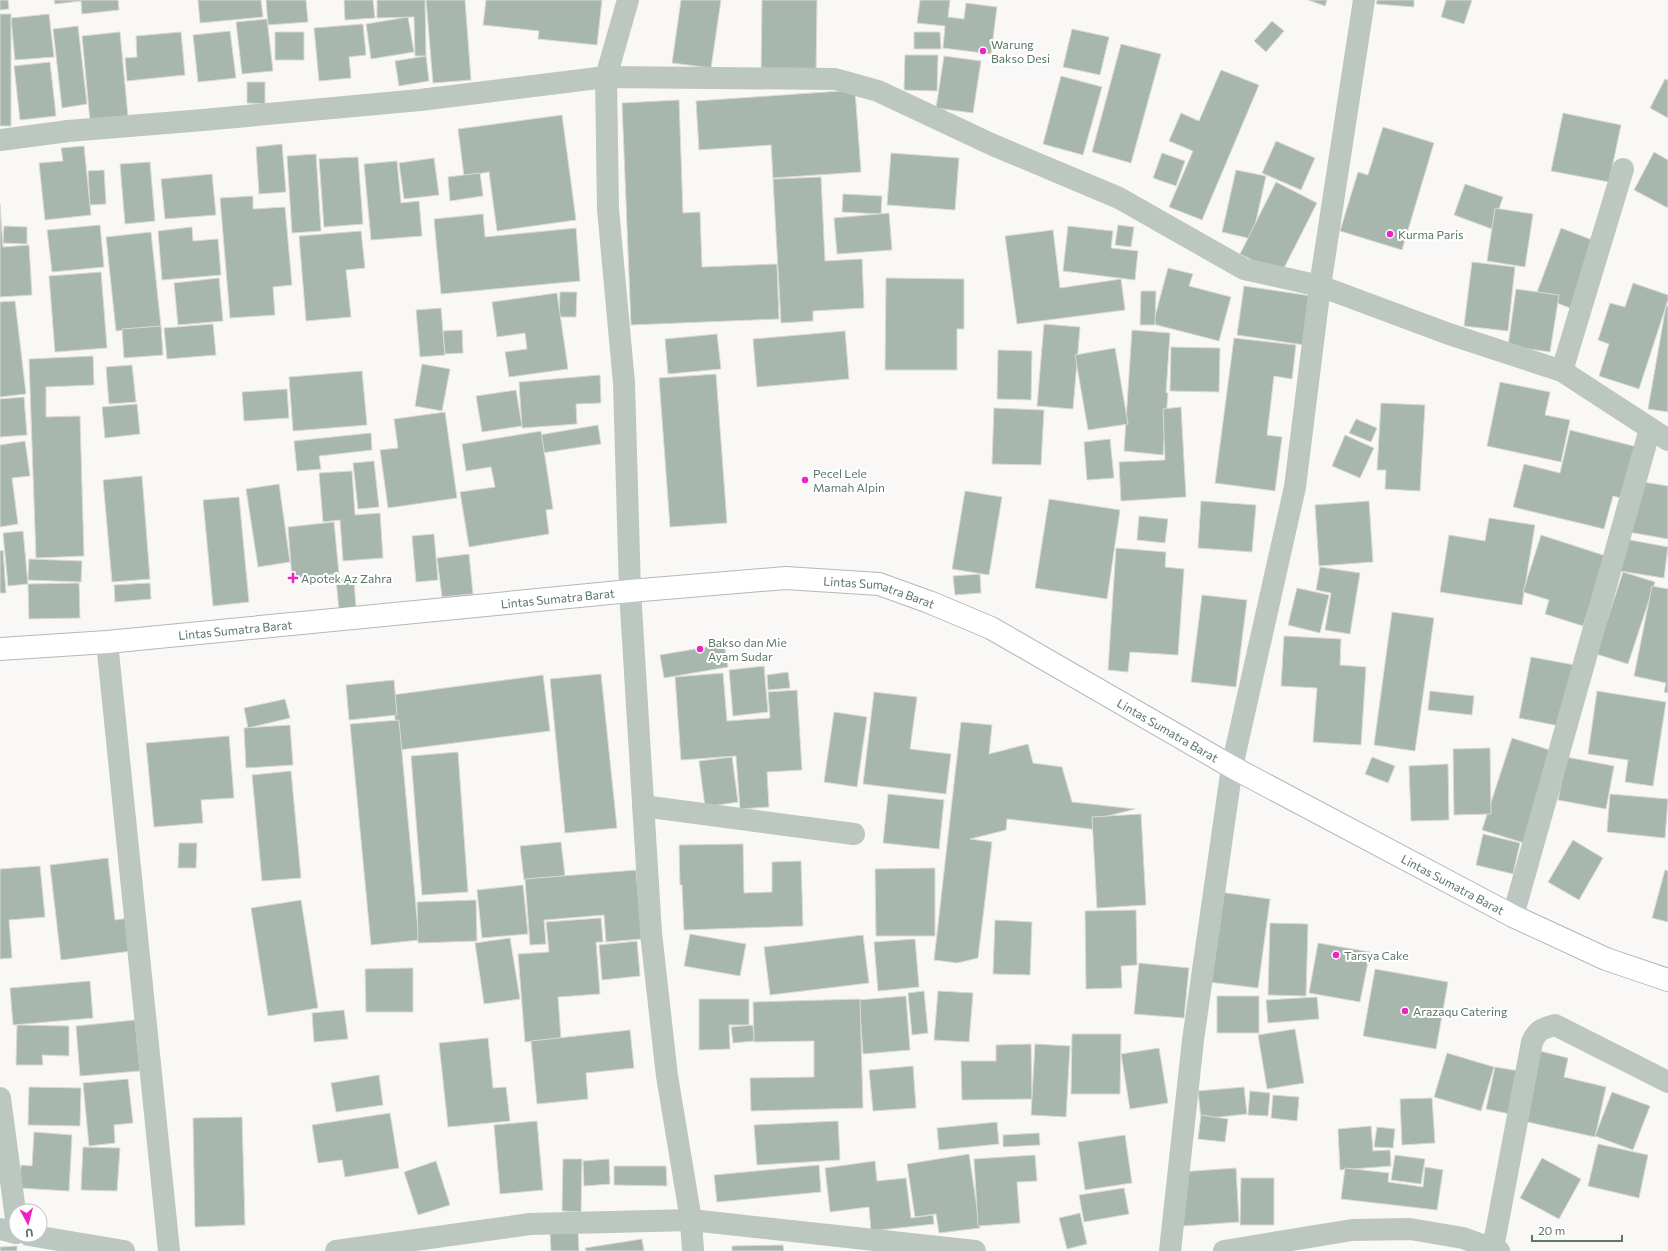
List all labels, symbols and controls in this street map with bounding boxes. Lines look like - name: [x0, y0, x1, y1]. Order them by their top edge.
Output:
- place label: Warung Bakso Desi: [991, 37, 1050, 65]
- marker: Warung Bakso Desi: [978, 46, 988, 56]
- place label: Kurma Paris: [1398, 227, 1464, 241]
- marker: Kurma Paris: [1385, 229, 1395, 239]
- place label: Pecel Lele Mamah Alpin: [813, 466, 885, 494]
- marker: Pecel Lele Mamah Alpin: [800, 475, 810, 485]
- place label: Apotek Az Zahra: [301, 571, 392, 585]
- marker: Apotek Az Zahra: [288, 573, 298, 583]
- street label: Lintas Sumatra Barat: [823, 573, 937, 611]
- street label: Lintas Sumatra Barat: [500, 586, 615, 611]
- street label: Lintas Sumatra Barat: [178, 617, 293, 642]
- place label: Bakso dan Mie Ayam Sudar: [708, 635, 787, 663]
- marker: Bakso dan Mie Ayam Sudar: [695, 644, 705, 654]
- street label: Lintas Sumatra Barat: [1115, 695, 1221, 765]
- street label: Lintas Sumatra Barat: [1399, 851, 1507, 917]
- place label: Tarsya Cake: [1344, 948, 1409, 962]
- marker: Tarsya Cake: [1331, 950, 1341, 960]
- place label: Arazaqu Catering: [1413, 1004, 1508, 1018]
- marker: Arazaqu Catering: [1400, 1006, 1410, 1016]
- north arrow: [8, 1203, 48, 1243]
- scale bar: [1532, 1217, 1622, 1243]
- text: 20 m: [1538, 1223, 1565, 1237]
- text: U: [25, 1226, 34, 1240]

